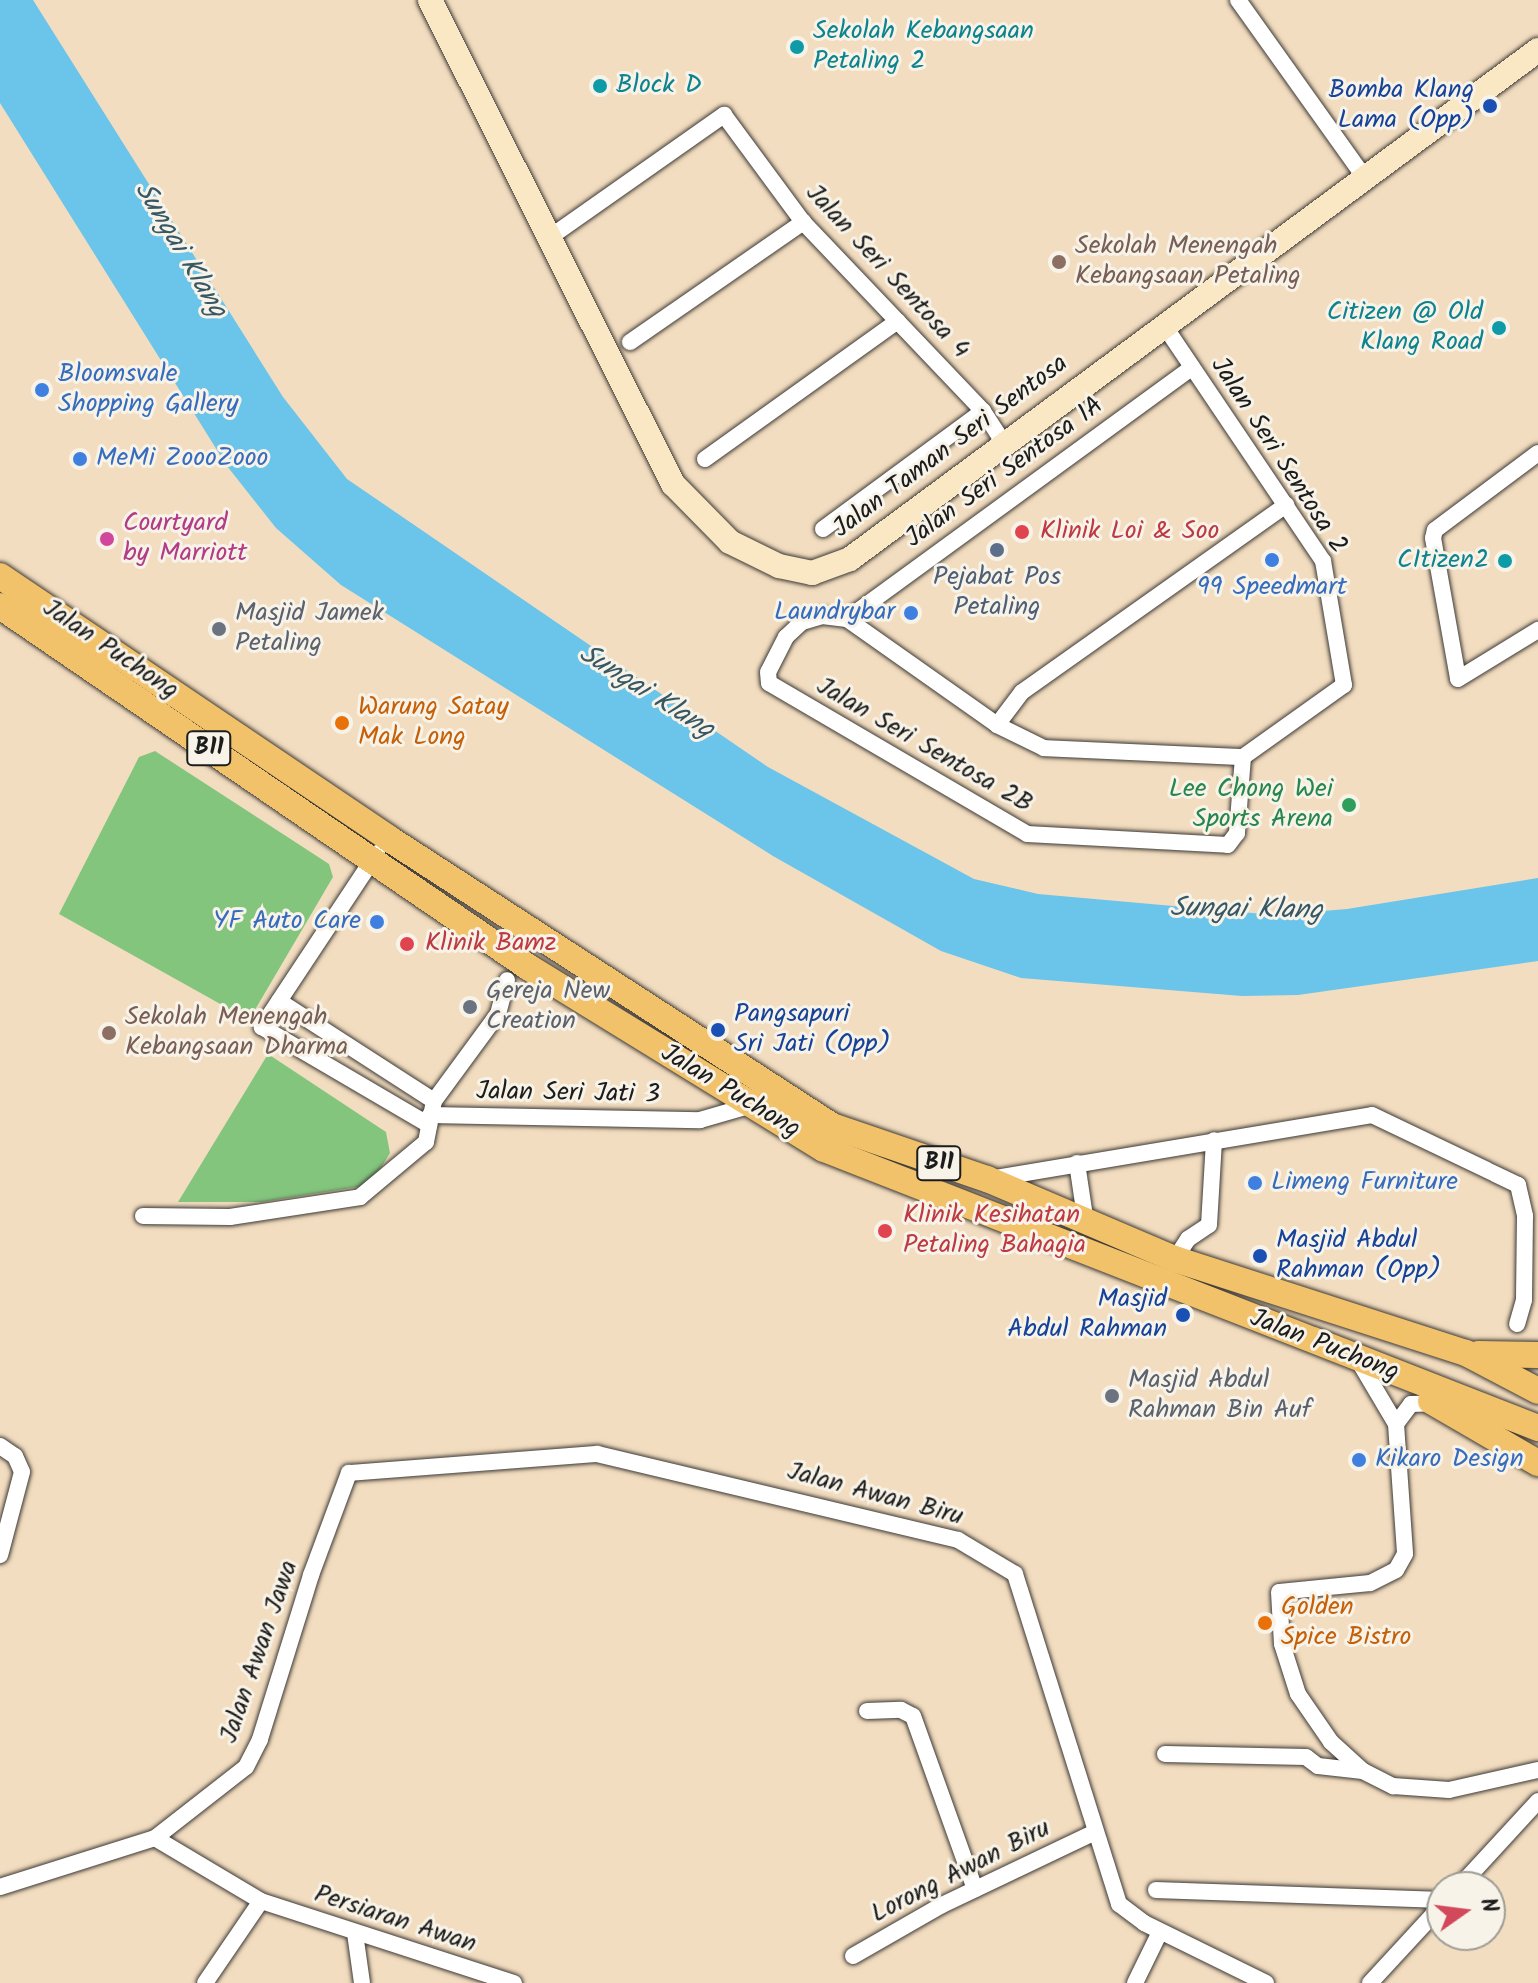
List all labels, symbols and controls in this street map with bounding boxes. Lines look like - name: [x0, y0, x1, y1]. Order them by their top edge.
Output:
- place label: Sekolah Kebangsaan Petaling 2: [813, 16, 1034, 78]
- marker: Sekolah Kebangsaan Petaling 2: [788, 38, 806, 56]
- place label: Block D: [616, 70, 702, 102]
- place label: Bomba Klang Lama (Opp): [1329, 75, 1474, 136]
- marker: Block D: [591, 77, 609, 95]
- marker: Bomba Klang Lama (Opp): [1481, 97, 1499, 115]
- water label: Sungai Klang: [126, 176, 234, 324]
- street label: Jalan Seri Sentosa 4: [798, 178, 976, 366]
- place label: Sekolah Menengah Kebangsaan Petaling: [1075, 231, 1301, 292]
- marker: Sekolah Menengah Kebangsaan Petaling: [1050, 253, 1068, 271]
- place label: Citizen @ Old Klang Road: [1327, 297, 1483, 358]
- marker: Citizen @ Old Klang Road: [1490, 319, 1508, 337]
- street label: Jalan Taman Seri Sentosa: [828, 349, 1074, 545]
- street label: Jalan Seri Sentosa 2: [1203, 352, 1353, 560]
- place label: Bloomsvale Shopping Gallery: [58, 359, 239, 420]
- marker: Bloomsvale Shopping Gallery: [33, 381, 51, 399]
- street label: Jalan Seri Sentosa 1A: [900, 391, 1110, 555]
- place label: MeMi ZoooZooo: [96, 443, 268, 475]
- marker: MeMi ZoooZooo: [71, 450, 89, 468]
- place label: Courtyard by Marriott: [123, 508, 247, 570]
- place label: Klinik Loi & Soo: [1040, 516, 1219, 548]
- marker: Klinik Loi & Soo: [1011, 521, 1033, 543]
- marker: Courtyard by Marriott: [98, 530, 116, 548]
- marker: Pejabat Pos Petaling: [988, 541, 1006, 559]
- place label: CItizen2: [1397, 545, 1489, 577]
- marker: 99 Speedmart: [1263, 551, 1281, 569]
- marker: CItizen2: [1496, 552, 1514, 570]
- place label: Pejabat Pos Petaling: [933, 562, 1061, 624]
- place label: 99 Speedmart: [1197, 572, 1347, 604]
- street label: Jalan Puchong: [36, 593, 184, 707]
- place label: Laundrybar: [774, 597, 895, 629]
- place label: Masjid Jamek Petaling: [235, 598, 384, 660]
- marker: Laundrybar: [902, 604, 920, 622]
- marker: Masjid Jamek Petaling: [210, 620, 228, 638]
- water label: Sungai Klang: [572, 637, 720, 747]
- street label: Jalan Seri Sentosa 2B: [810, 671, 1038, 821]
- place label: Warung Satay Mak Long: [358, 692, 509, 754]
- marker: Warung Satay Mak Long: [333, 714, 351, 732]
- road number: B11: [185, 728, 233, 768]
- place label: Lee Chong Wei Sports Arena: [1169, 774, 1333, 836]
- marker: Lee Chong Wei Sports Arena: [1340, 796, 1358, 814]
- water label: Sungai Klang: [1170, 892, 1322, 928]
- place label: YF Auto Care: [213, 906, 361, 938]
- marker: YF Auto Care: [368, 913, 386, 931]
- place label: Klinik Bamz: [425, 928, 556, 960]
- marker: Klinik Bamz: [396, 933, 418, 955]
- place label: Gereja New Creation: [486, 976, 610, 1038]
- marker: Gereja New Creation: [461, 998, 479, 1016]
- place label: Pangsapuri Sri Jati (Opp): [734, 999, 891, 1060]
- place label: Sekolah Menengah Kebangsaan Dharma: [125, 1002, 348, 1064]
- marker: Pangsapuri Sri Jati (Opp): [709, 1021, 727, 1039]
- marker: Sekolah Menengah Kebangsaan Dharma: [100, 1024, 118, 1042]
- street label: Jalan Puchong: [655, 1038, 805, 1146]
- street label: Jalan Seri Jati 3: [476, 1077, 660, 1111]
- road number: B11: [915, 1143, 963, 1183]
- place label: Limeng Furniture: [1271, 1167, 1458, 1199]
- marker: Limeng Furniture: [1246, 1174, 1264, 1192]
- place label: Klinik Kesihatan Petaling Bahagia: [903, 1200, 1086, 1262]
- marker: Klinik Kesihatan Petaling Bahagia: [874, 1220, 896, 1242]
- place label: Masjid Abdul Rahman (Opp): [1276, 1225, 1441, 1286]
- marker: Masjid Abdul Rahman (Opp): [1251, 1247, 1269, 1265]
- place label: Masjid Abdul Rahman: [1007, 1284, 1167, 1346]
- street label: Jalan Puchong: [1245, 1303, 1403, 1389]
- marker: Masjid Abdul Rahman: [1174, 1306, 1192, 1324]
- place label: Masjid Abdul Rahman Bin Auf: [1128, 1365, 1312, 1426]
- marker: Masjid Abdul Rahman Bin Auf: [1103, 1387, 1121, 1405]
- place label: Kikaro Design: [1375, 1444, 1524, 1476]
- marker: Kikaro Design: [1350, 1451, 1368, 1469]
- street label: Jalan Awan Biru: [784, 1457, 966, 1533]
- street label: Jalan Awan Jawa: [214, 1557, 306, 1747]
- place label: Golden Spice Bistro: [1281, 1592, 1411, 1654]
- marker: Golden Spice Bistro: [1256, 1614, 1274, 1632]
- street label: Lorong Awan Biru: [866, 1813, 1056, 1931]
- north arrow: [1426, 1871, 1506, 1951]
- street label: Persiaran Awan: [310, 1879, 480, 1961]
- text: N: [1469, 1895, 1506, 1917]

